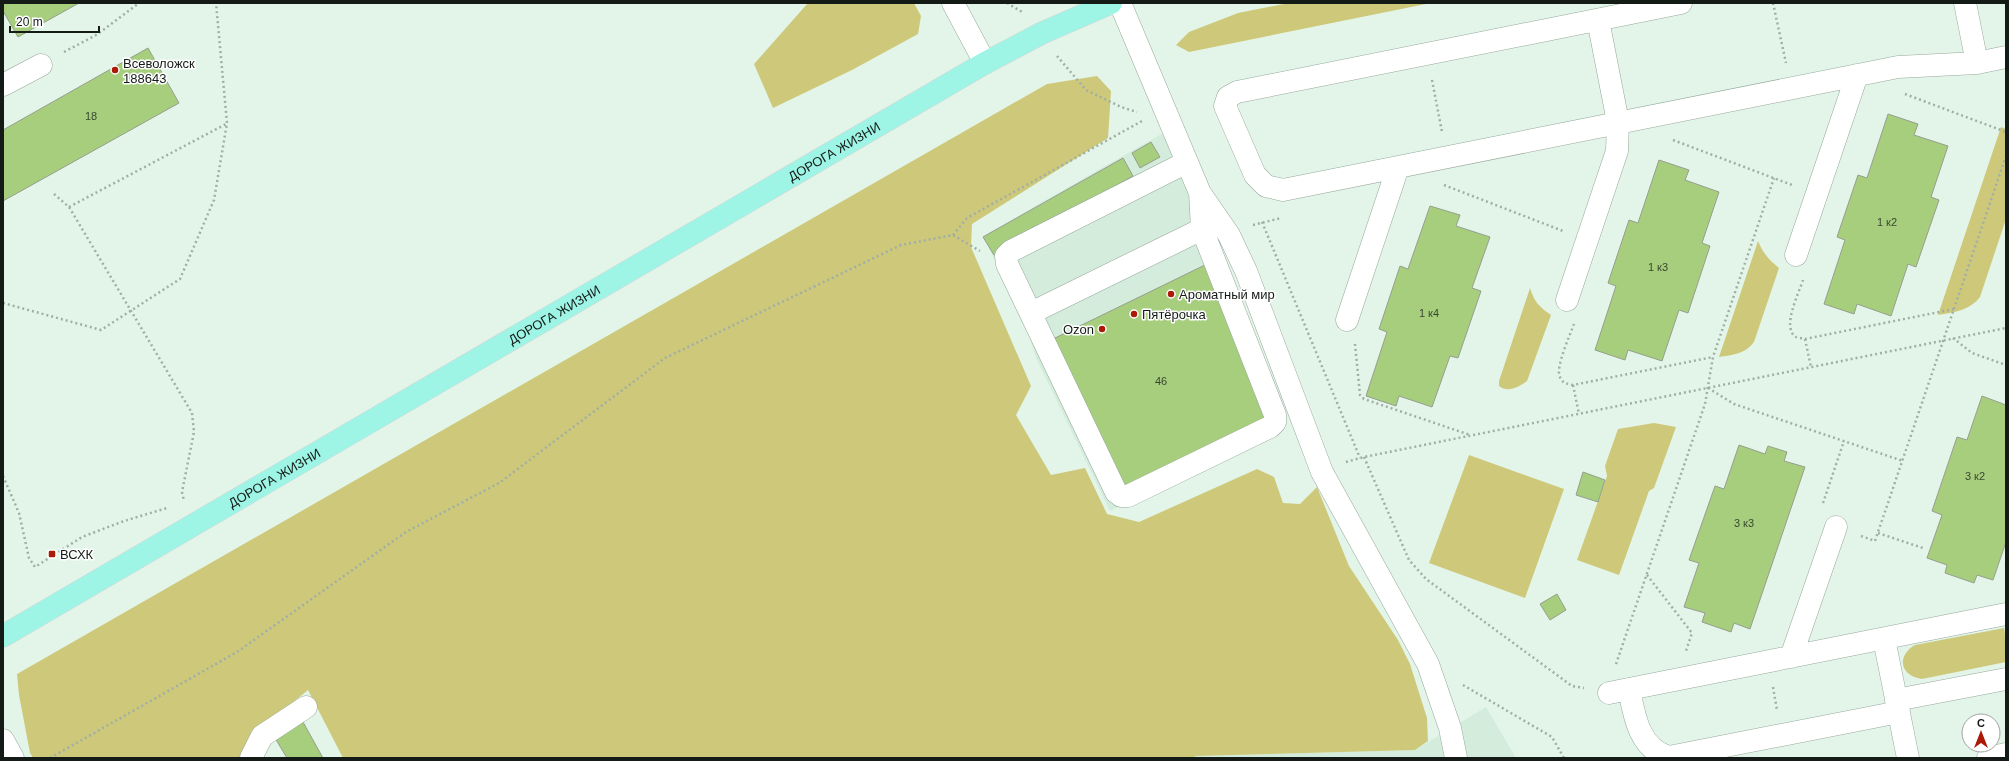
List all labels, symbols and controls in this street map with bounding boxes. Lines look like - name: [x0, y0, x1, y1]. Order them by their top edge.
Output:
- scale bar: [10, 8, 99, 34]
- text: 20 m: [16, 15, 43, 29]
- place label: Всеволожск 188643: [123, 56, 195, 86]
- marker: Всеволожск 188643: [110, 65, 120, 75]
- house number: 18: [85, 110, 97, 122]
- street label: ДОРОГА ЖИЗНИ: [785, 119, 883, 184]
- house number: 1 к2: [1877, 216, 1897, 228]
- house number: 1 к3: [1648, 261, 1668, 273]
- street label: ДОРОГА ЖИЗНИ: [505, 282, 603, 347]
- place label: Ароматный мир: [1179, 287, 1275, 302]
- marker: Ароматный мир: [1166, 289, 1176, 299]
- place label: Пятёрочка: [1142, 307, 1206, 322]
- house number: 1 к4: [1419, 307, 1439, 319]
- marker: Пятёрочка: [1129, 309, 1139, 319]
- place label: Ozon: [1063, 322, 1094, 337]
- marker: Ozon: [1097, 324, 1107, 334]
- house number: 46: [1155, 375, 1167, 387]
- street label: ДОРОГА ЖИЗНИ: [226, 445, 323, 510]
- house number: 3 к2: [1965, 470, 1985, 482]
- house number: 3 к3: [1734, 517, 1754, 529]
- place label: ВСХК: [60, 547, 94, 562]
- marker: ВСХК: [47, 549, 57, 559]
- north arrow: [1961, 713, 2001, 753]
- text: С: [1977, 717, 1985, 729]

